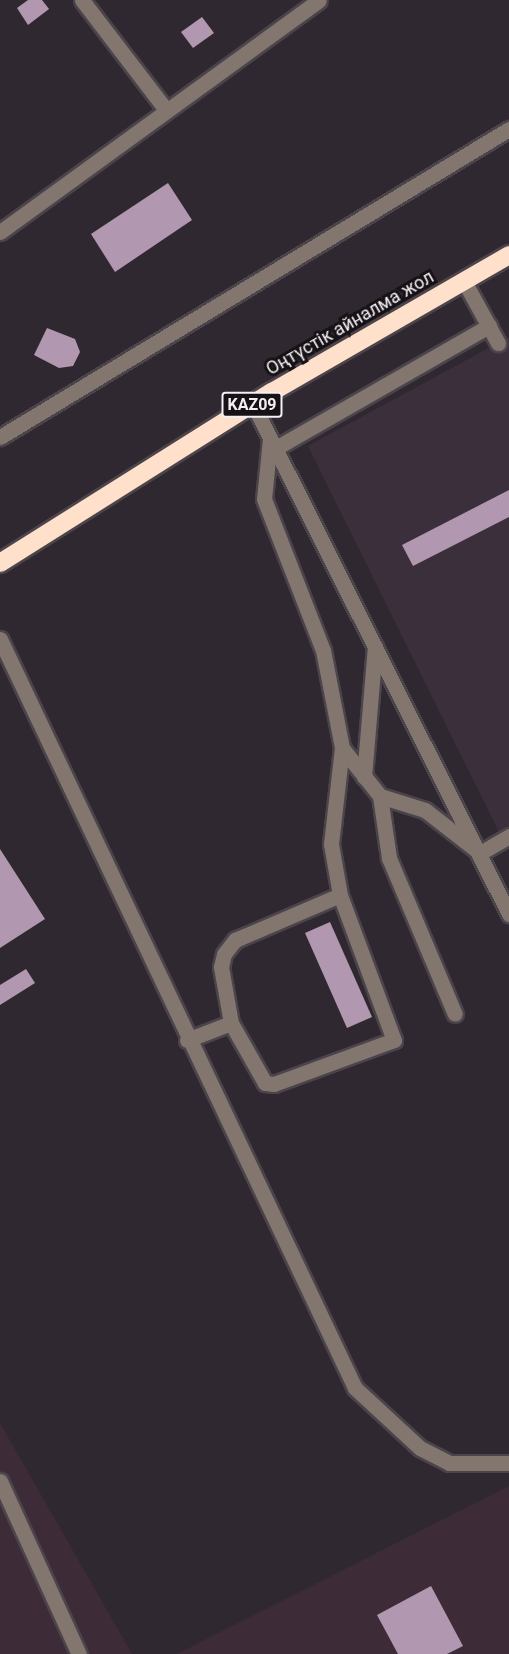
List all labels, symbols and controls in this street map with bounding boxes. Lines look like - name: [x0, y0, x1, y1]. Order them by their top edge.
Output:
- street label: Оңтүстік айналма жол: [262, 266, 438, 380]
- road number: KAZ09: [220, 392, 284, 418]

